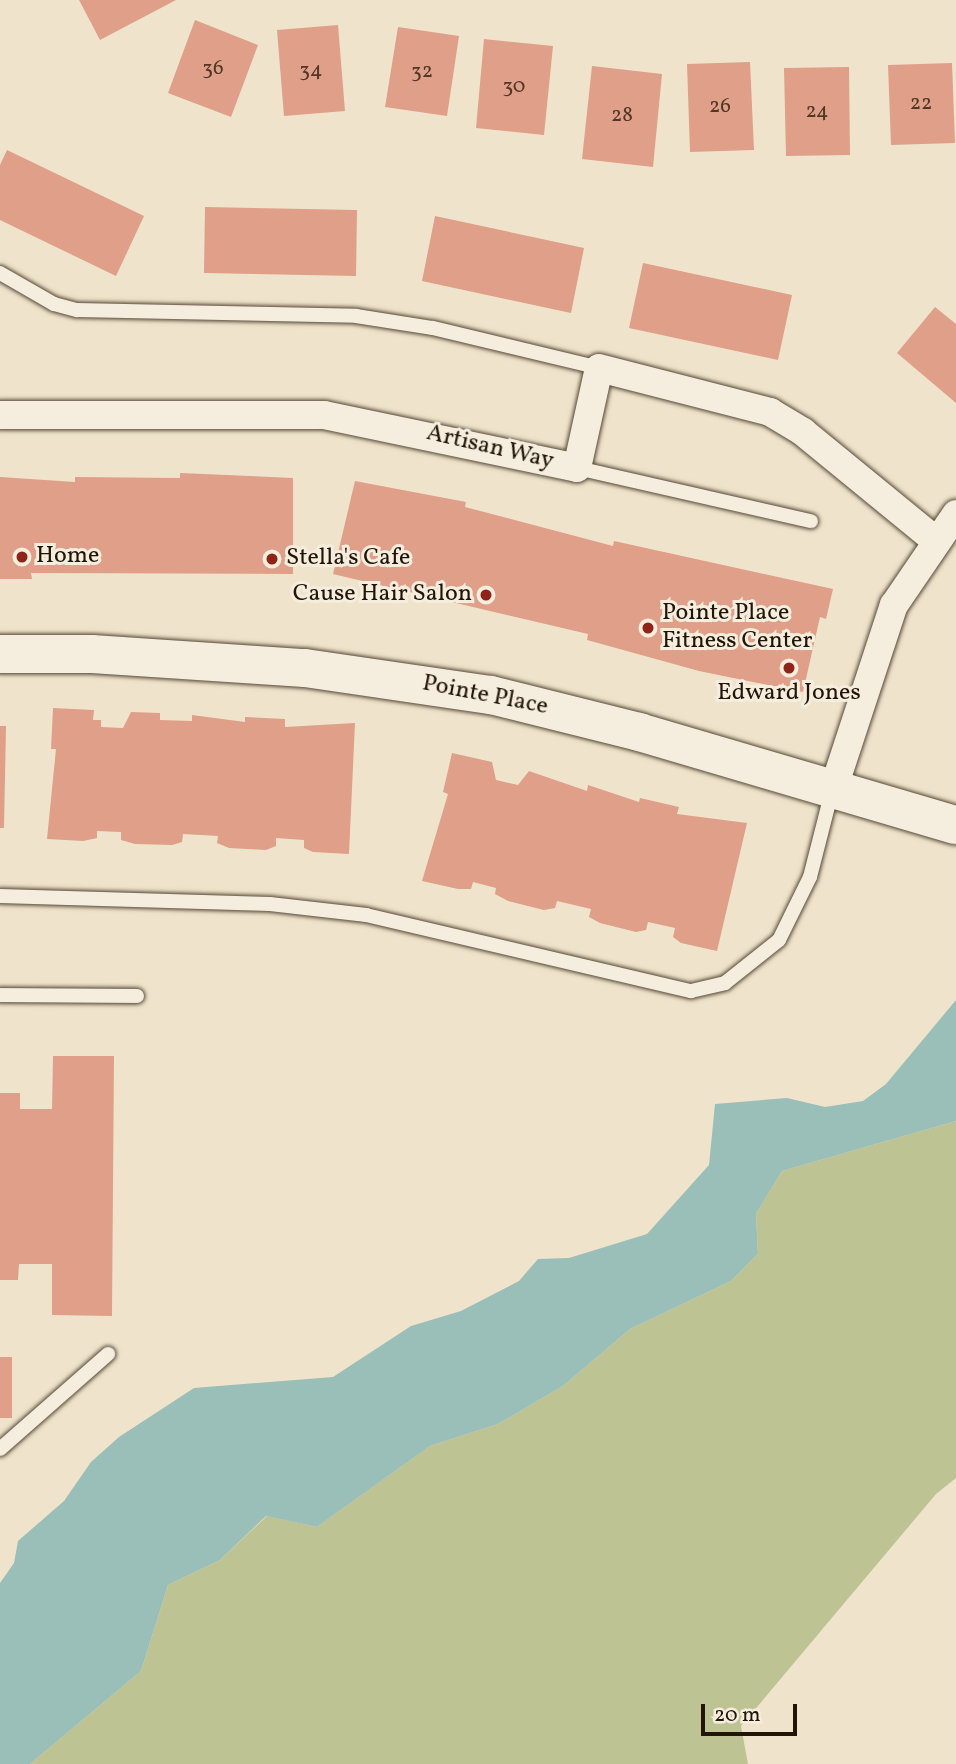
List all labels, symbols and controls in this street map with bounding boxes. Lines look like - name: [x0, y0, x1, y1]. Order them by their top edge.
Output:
- house number: 36: [202, 56, 224, 82]
- house number: 34: [299, 58, 323, 84]
- house number: 32: [411, 59, 433, 85]
- house number: 30: [503, 74, 525, 100]
- house number: 22: [910, 91, 932, 117]
- house number: 26: [709, 94, 731, 120]
- house number: 24: [805, 99, 829, 125]
- house number: 28: [611, 103, 633, 129]
- street label: Artisan Way: [423, 419, 557, 477]
- place label: Home: [36, 543, 99, 571]
- place label: Stella's Cafe: [286, 545, 410, 573]
- marker: Home: [14, 549, 30, 565]
- marker: Stella's Cafe: [264, 551, 280, 567]
- place label: Cause Hair Salon: [293, 581, 472, 609]
- marker: Cause Hair Salon: [478, 587, 494, 603]
- place label: Pointe Place Fitness Center: [662, 600, 812, 656]
- marker: Pointe Place Fitness Center: [640, 620, 656, 636]
- marker: Edward Jones: [781, 660, 797, 676]
- street label: Pointe Place: [420, 670, 550, 722]
- place label: Edward Jones: [717, 680, 861, 708]
- scale bar: [704, 1690, 800, 1734]
- text: 20 m: [714, 1701, 760, 1730]

